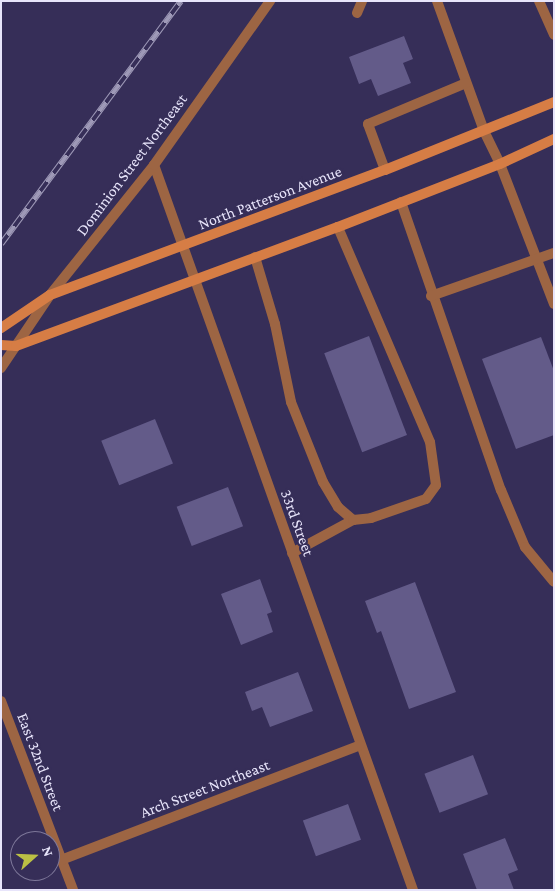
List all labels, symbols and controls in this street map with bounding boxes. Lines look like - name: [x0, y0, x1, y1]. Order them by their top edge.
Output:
- street label: Dominion Street Northeast: [72, 90, 192, 240]
- street label: North Patterson Avenue: [196, 162, 344, 234]
- street label: 33rd Street: [276, 487, 318, 559]
- street label: East 32nd Street: [13, 710, 67, 814]
- street label: Arch Street Northeast: [138, 755, 272, 823]
- north arrow: [10, 831, 60, 881]
- text: N: [39, 844, 57, 858]

